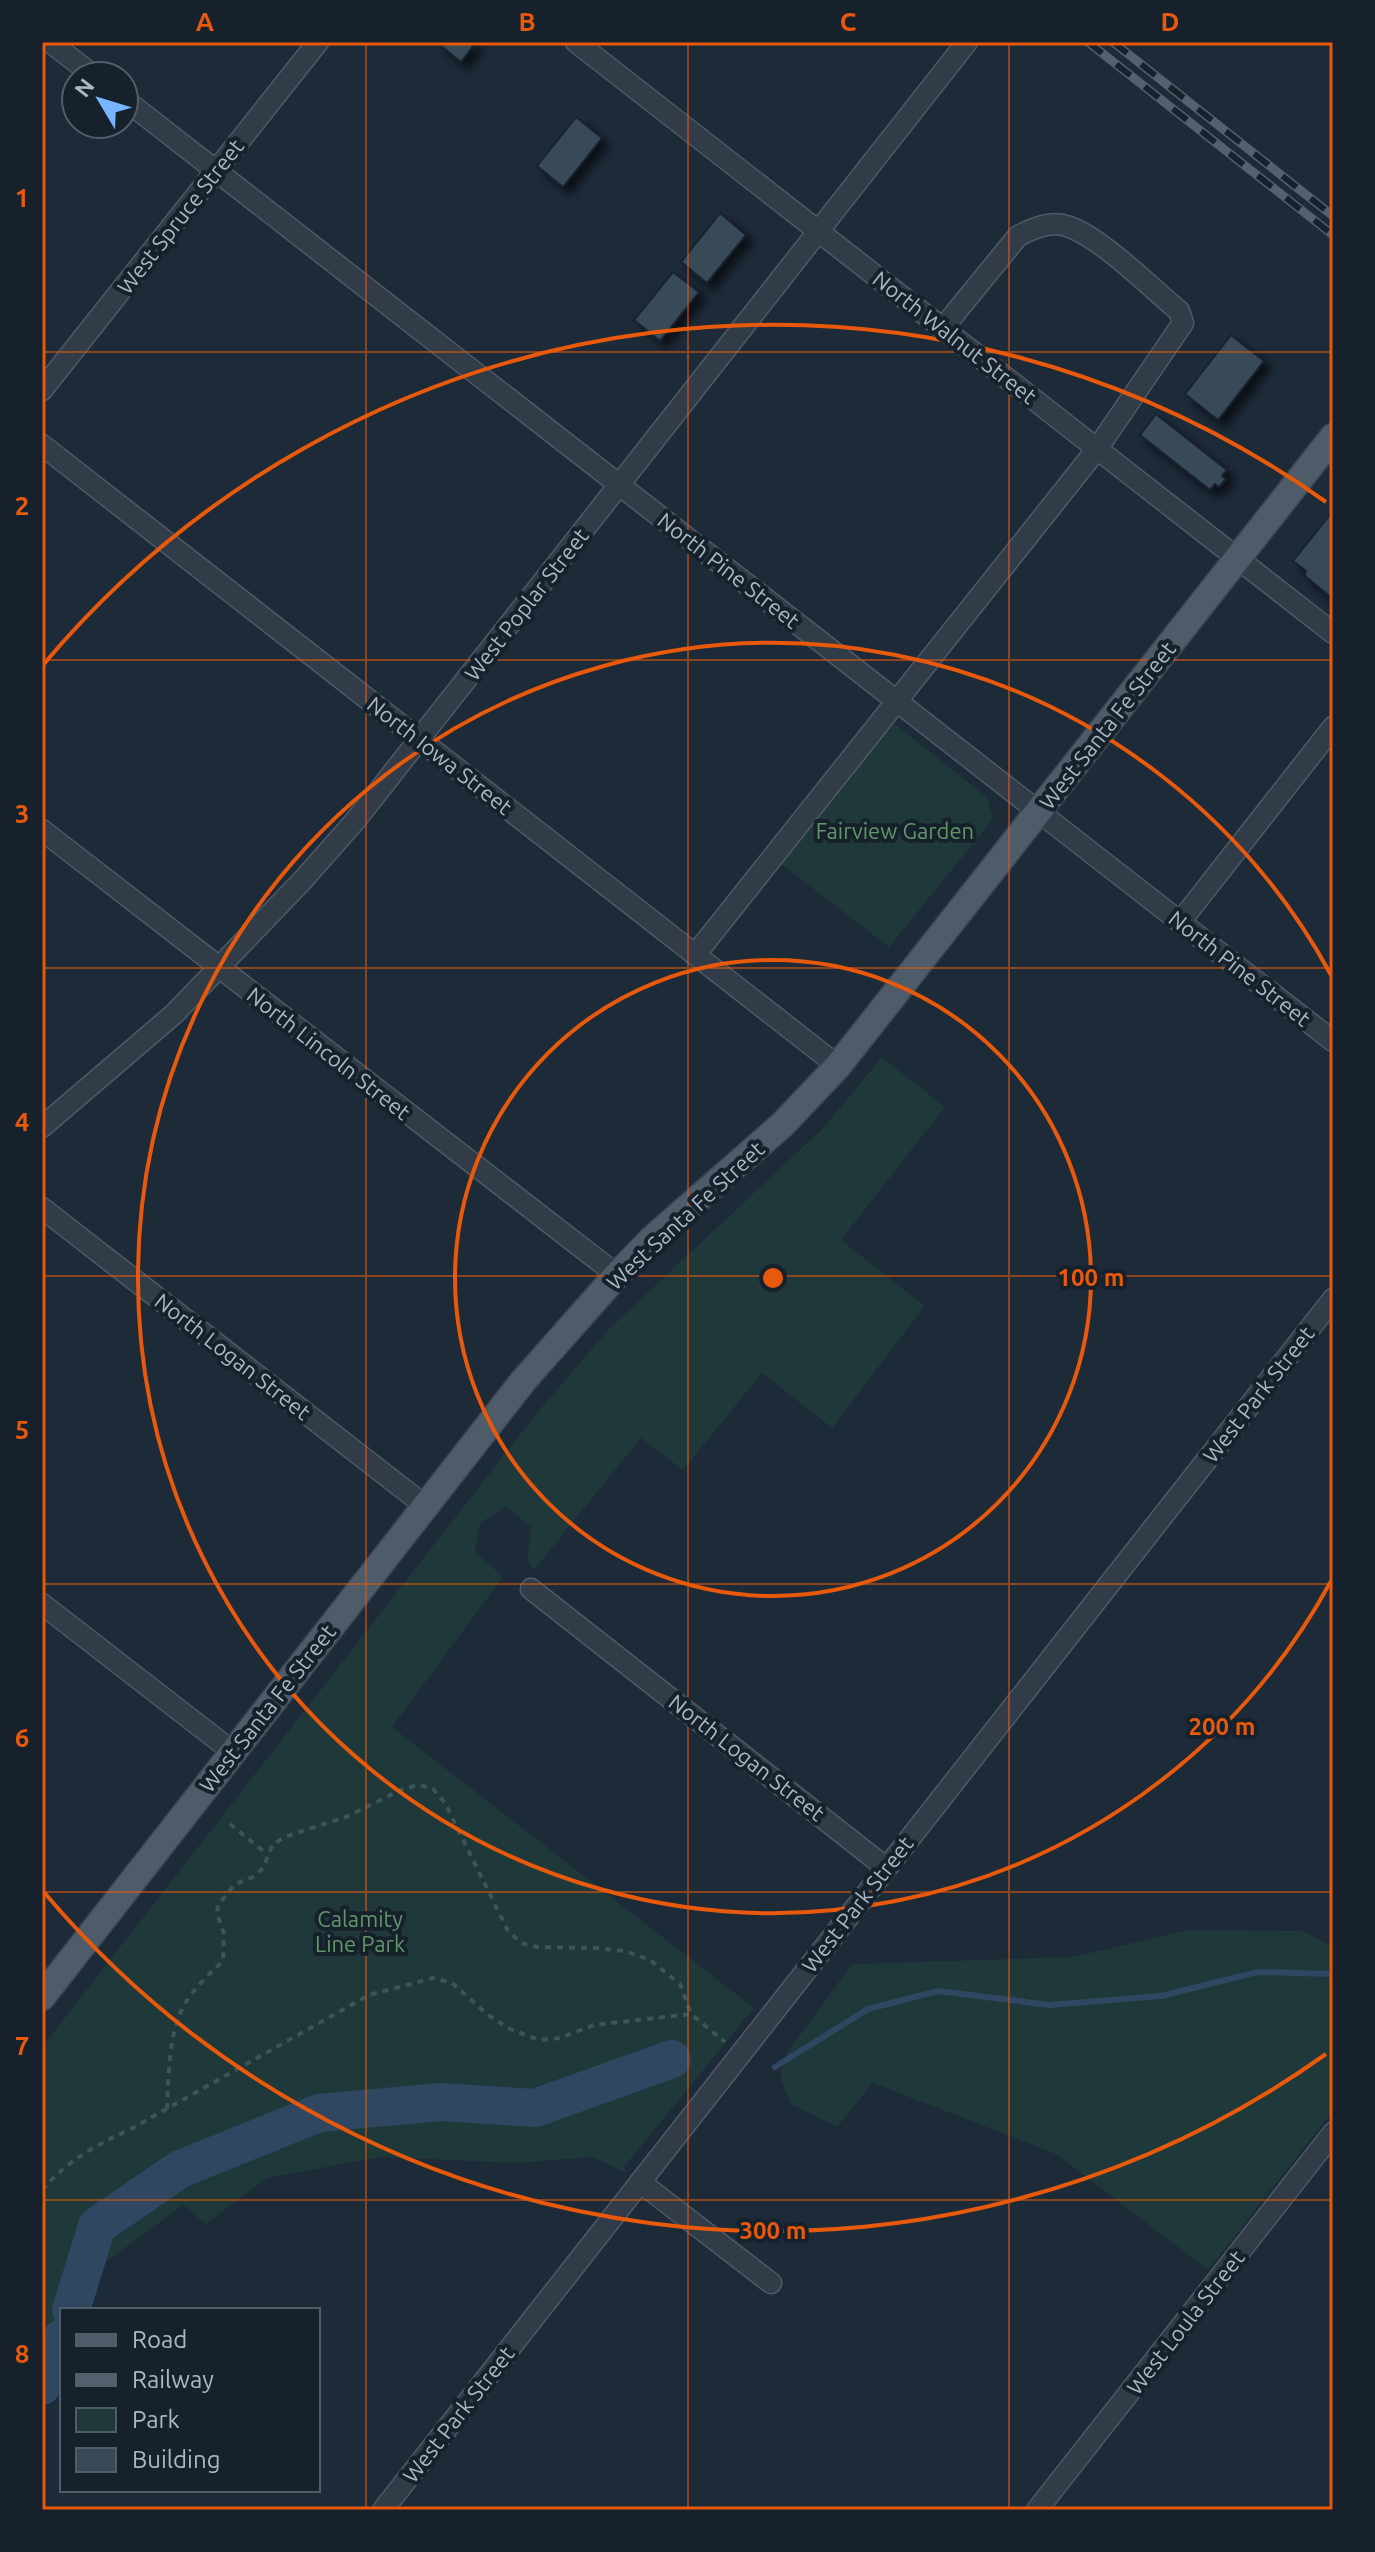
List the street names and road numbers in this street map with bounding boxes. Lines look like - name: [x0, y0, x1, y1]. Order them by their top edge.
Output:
- street label: West Spruce Street: [112, 133, 248, 298]
- street label: North Walnut Street: [868, 265, 1042, 409]
- street label: North Pine Street: [653, 507, 805, 633]
- street label: West Poplar Street: [459, 523, 593, 685]
- street label: West Santa Fe Street: [1034, 636, 1180, 814]
- street label: North Iowa Street: [363, 691, 517, 819]
- street label: North Pine Street: [1164, 905, 1316, 1031]
- street label: North Lincoln Street: [242, 982, 416, 1125]
- street label: West Santa Fe Street: [601, 1135, 769, 1294]
- street label: North Logan Street: [150, 1288, 316, 1425]
- street label: West Park Street: [1197, 1321, 1319, 1467]
- street label: West Santa Fe Street: [194, 1619, 340, 1797]
- street label: North Logan Street: [664, 1689, 830, 1826]
- street label: West Park Street: [796, 1831, 918, 1977]
- street label: West Loula Street: [1121, 2245, 1249, 2399]
- street label: West Park Street: [397, 2341, 519, 2487]

